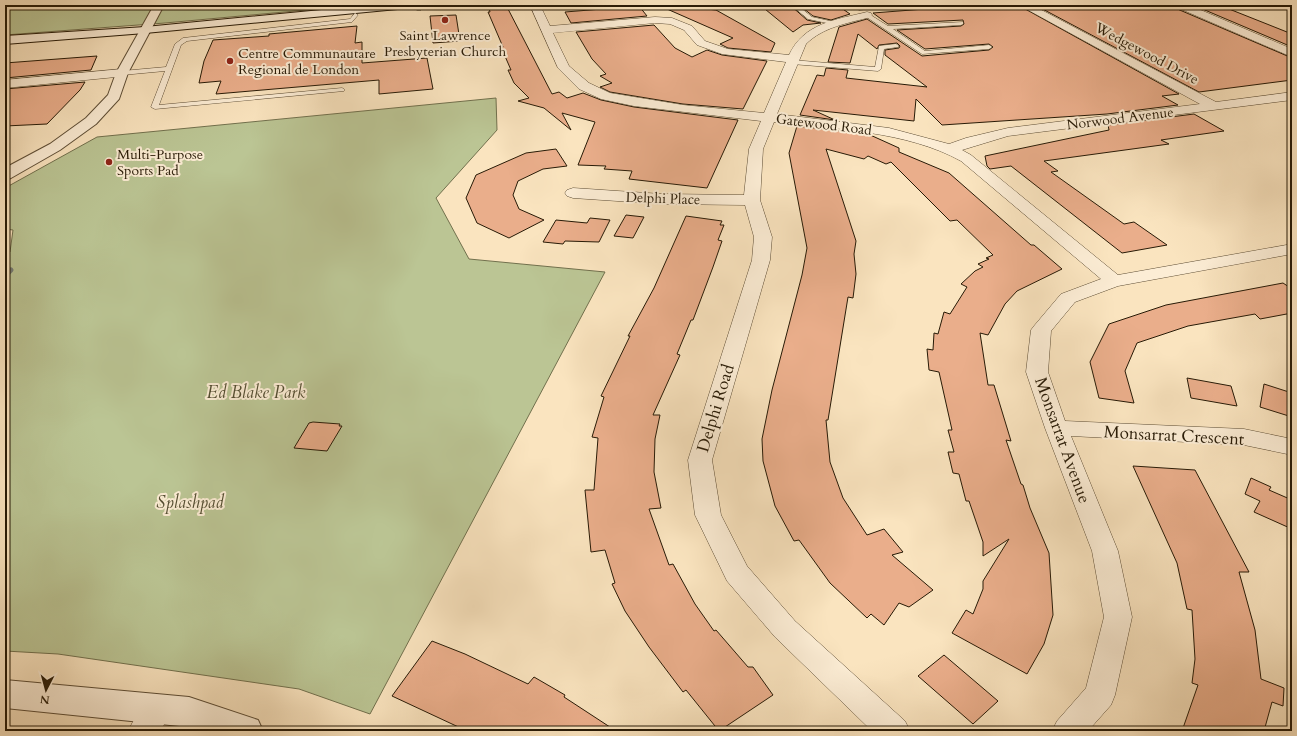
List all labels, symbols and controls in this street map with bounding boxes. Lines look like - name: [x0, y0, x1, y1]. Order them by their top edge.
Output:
- marker: Saint Lawrence Presbyterian Church: [440, 15, 450, 25]
- street label: Wedgewood Drive: [1091, 18, 1202, 89]
- place label: Saint Lawrence Presbyterian Church: [384, 26, 506, 61]
- place label: Centre Communautare Regional de London: [238, 44, 376, 79]
- marker: Centre Communautare Regional de London: [225, 56, 235, 66]
- street label: Norwood Avenue: [1066, 103, 1175, 134]
- street label: Gatewood Road: [775, 109, 873, 140]
- place label: Multi-Purpose Sports Pad: [117, 145, 203, 180]
- marker: Multi-Purpose Sports Pad: [104, 157, 114, 167]
- street label: Delphi Place: [625, 188, 701, 209]
- street label: Delphi Road: [691, 361, 740, 455]
- street label: Monsarrat Avenue: [1029, 374, 1096, 506]
- park label: Ed Blake Park: [207, 381, 306, 404]
- street label: Monsarrat Crescent: [1103, 420, 1245, 451]
- park label: Splashpad: [156, 491, 224, 514]
- north arrow: [26, 670, 66, 710]
- text: N: [39, 691, 51, 707]

